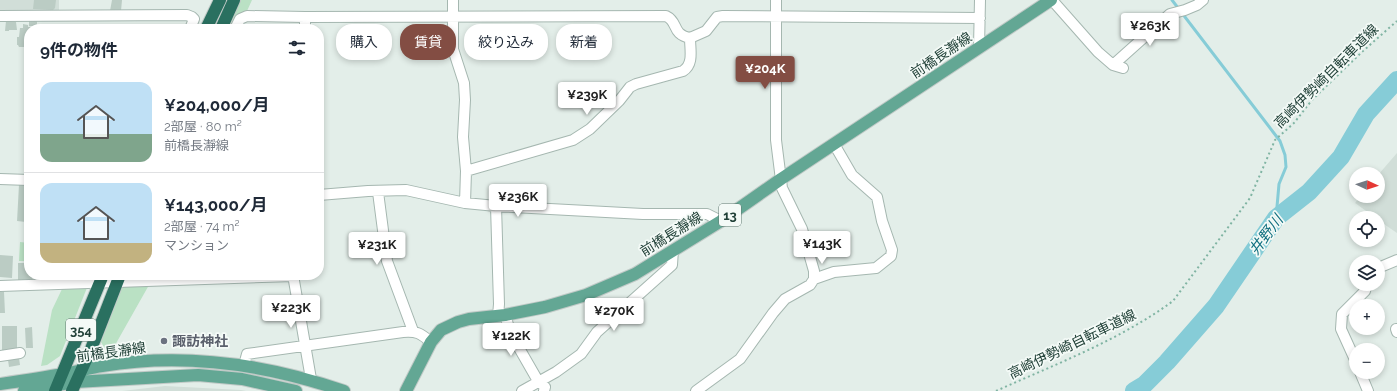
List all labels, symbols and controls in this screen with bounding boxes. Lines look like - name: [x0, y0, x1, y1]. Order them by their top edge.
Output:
- pin: ¥263K: [1122, 13, 1178, 47]
- text: ¥263K: [1130, 18, 1170, 33]
- street label: 高崎伊勢崎自転車道線: [1271, 21, 1381, 131]
- chip: 購入: [336, 24, 392, 60]
- chip: 賃貸: [400, 24, 456, 60]
- chip: 絞り込み: [464, 24, 548, 60]
- chip: 新着: [556, 24, 612, 60]
- street label: 前橋長瀞線: [908, 29, 974, 81]
- icon: filters: [286, 37, 308, 59]
- text: 9件の物件: [40, 40, 118, 60]
- pin: ¥204K: [737, 56, 793, 90]
- text: ¥204K: [745, 61, 785, 76]
- pin: ¥239K: [559, 82, 615, 116]
- text: ¥239K: [567, 87, 607, 102]
- text: ¥204,000/月: [164, 95, 270, 115]
- icon: home: [72, 98, 120, 146]
- text: 2部屋 · 80 m²: [164, 119, 242, 134]
- text: 前橋長瀞線: [164, 138, 229, 153]
- north arrow: [1349, 167, 1385, 203]
- map controls: [1349, 167, 1385, 379]
- pin: ¥236K: [490, 184, 546, 218]
- text: ¥236K: [498, 189, 538, 204]
- text: ¥143,000/月: [164, 195, 268, 215]
- icon: home: [72, 199, 120, 247]
- road number: 13: [719, 204, 741, 226]
- street label: 前橋長瀞線: [637, 209, 705, 259]
- water label: 井野川: [1245, 210, 1288, 258]
- button: locate: [1349, 211, 1385, 247]
- text: 2部屋 · 74 m²: [164, 219, 240, 234]
- pin: ¥143K: [794, 231, 850, 265]
- pin: ¥231K: [349, 232, 405, 266]
- text: ¥143K: [802, 236, 842, 251]
- text: ¥231K: [358, 237, 396, 252]
- text: マンション: [164, 238, 229, 253]
- button: layers: [1349, 255, 1385, 291]
- pin: ¥223K: [263, 295, 319, 329]
- pin: ¥270K: [586, 298, 642, 332]
- button: +: [1349, 299, 1385, 335]
- text: ¥223K: [271, 300, 311, 315]
- text: ¥270K: [594, 303, 634, 318]
- street label: 高崎伊勢崎自転車道線: [1006, 306, 1138, 382]
- road number: 354: [66, 319, 96, 341]
- pin: ¥122K: [483, 323, 539, 357]
- text: ¥122K: [491, 328, 531, 343]
- place label: 諏訪神社: [172, 333, 228, 349]
- marker: 諏訪神社: [159, 336, 169, 346]
- street label: 前橋長瀞線: [75, 339, 147, 365]
- button: −: [1349, 343, 1385, 379]

